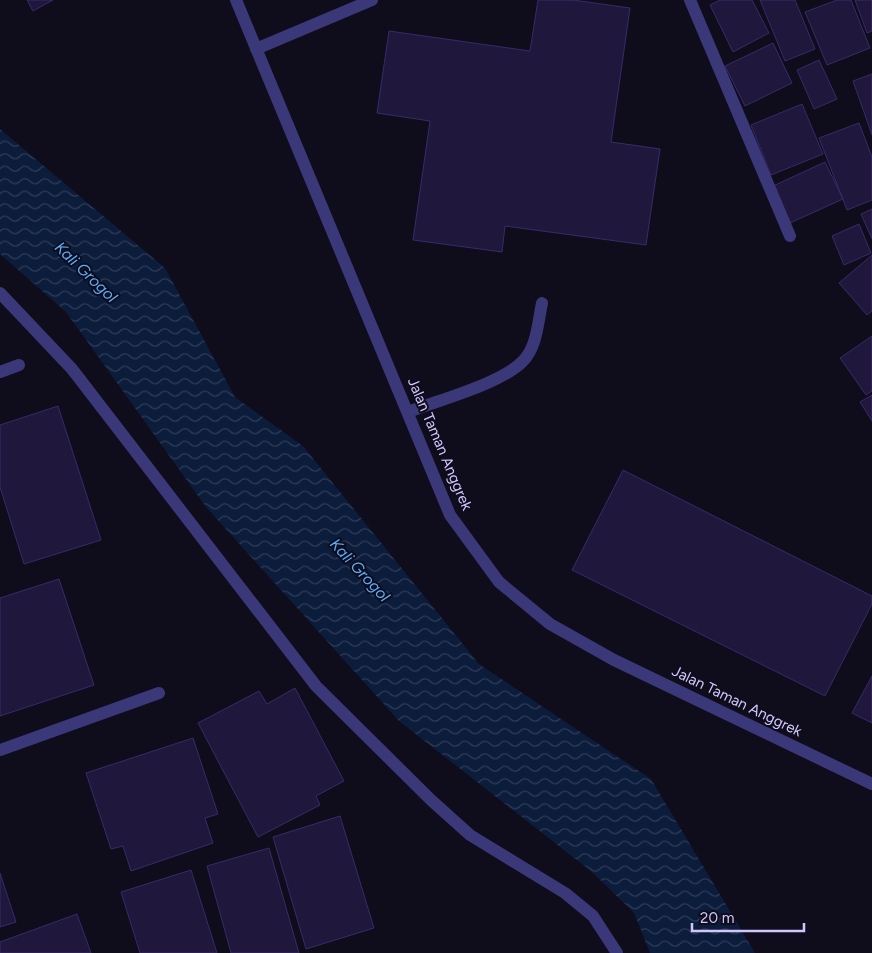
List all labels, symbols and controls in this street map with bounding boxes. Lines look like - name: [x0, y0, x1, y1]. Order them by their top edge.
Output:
- water label: Kali Grogol: [51, 238, 121, 307]
- street label: Jalan Taman Anggrek: [404, 375, 476, 514]
- water label: Kali Grogol: [326, 534, 394, 606]
- street label: Jalan Taman Anggrek: [669, 662, 806, 741]
- scale bar: [692, 900, 804, 932]
- text: 20 m: [700, 909, 734, 927]

